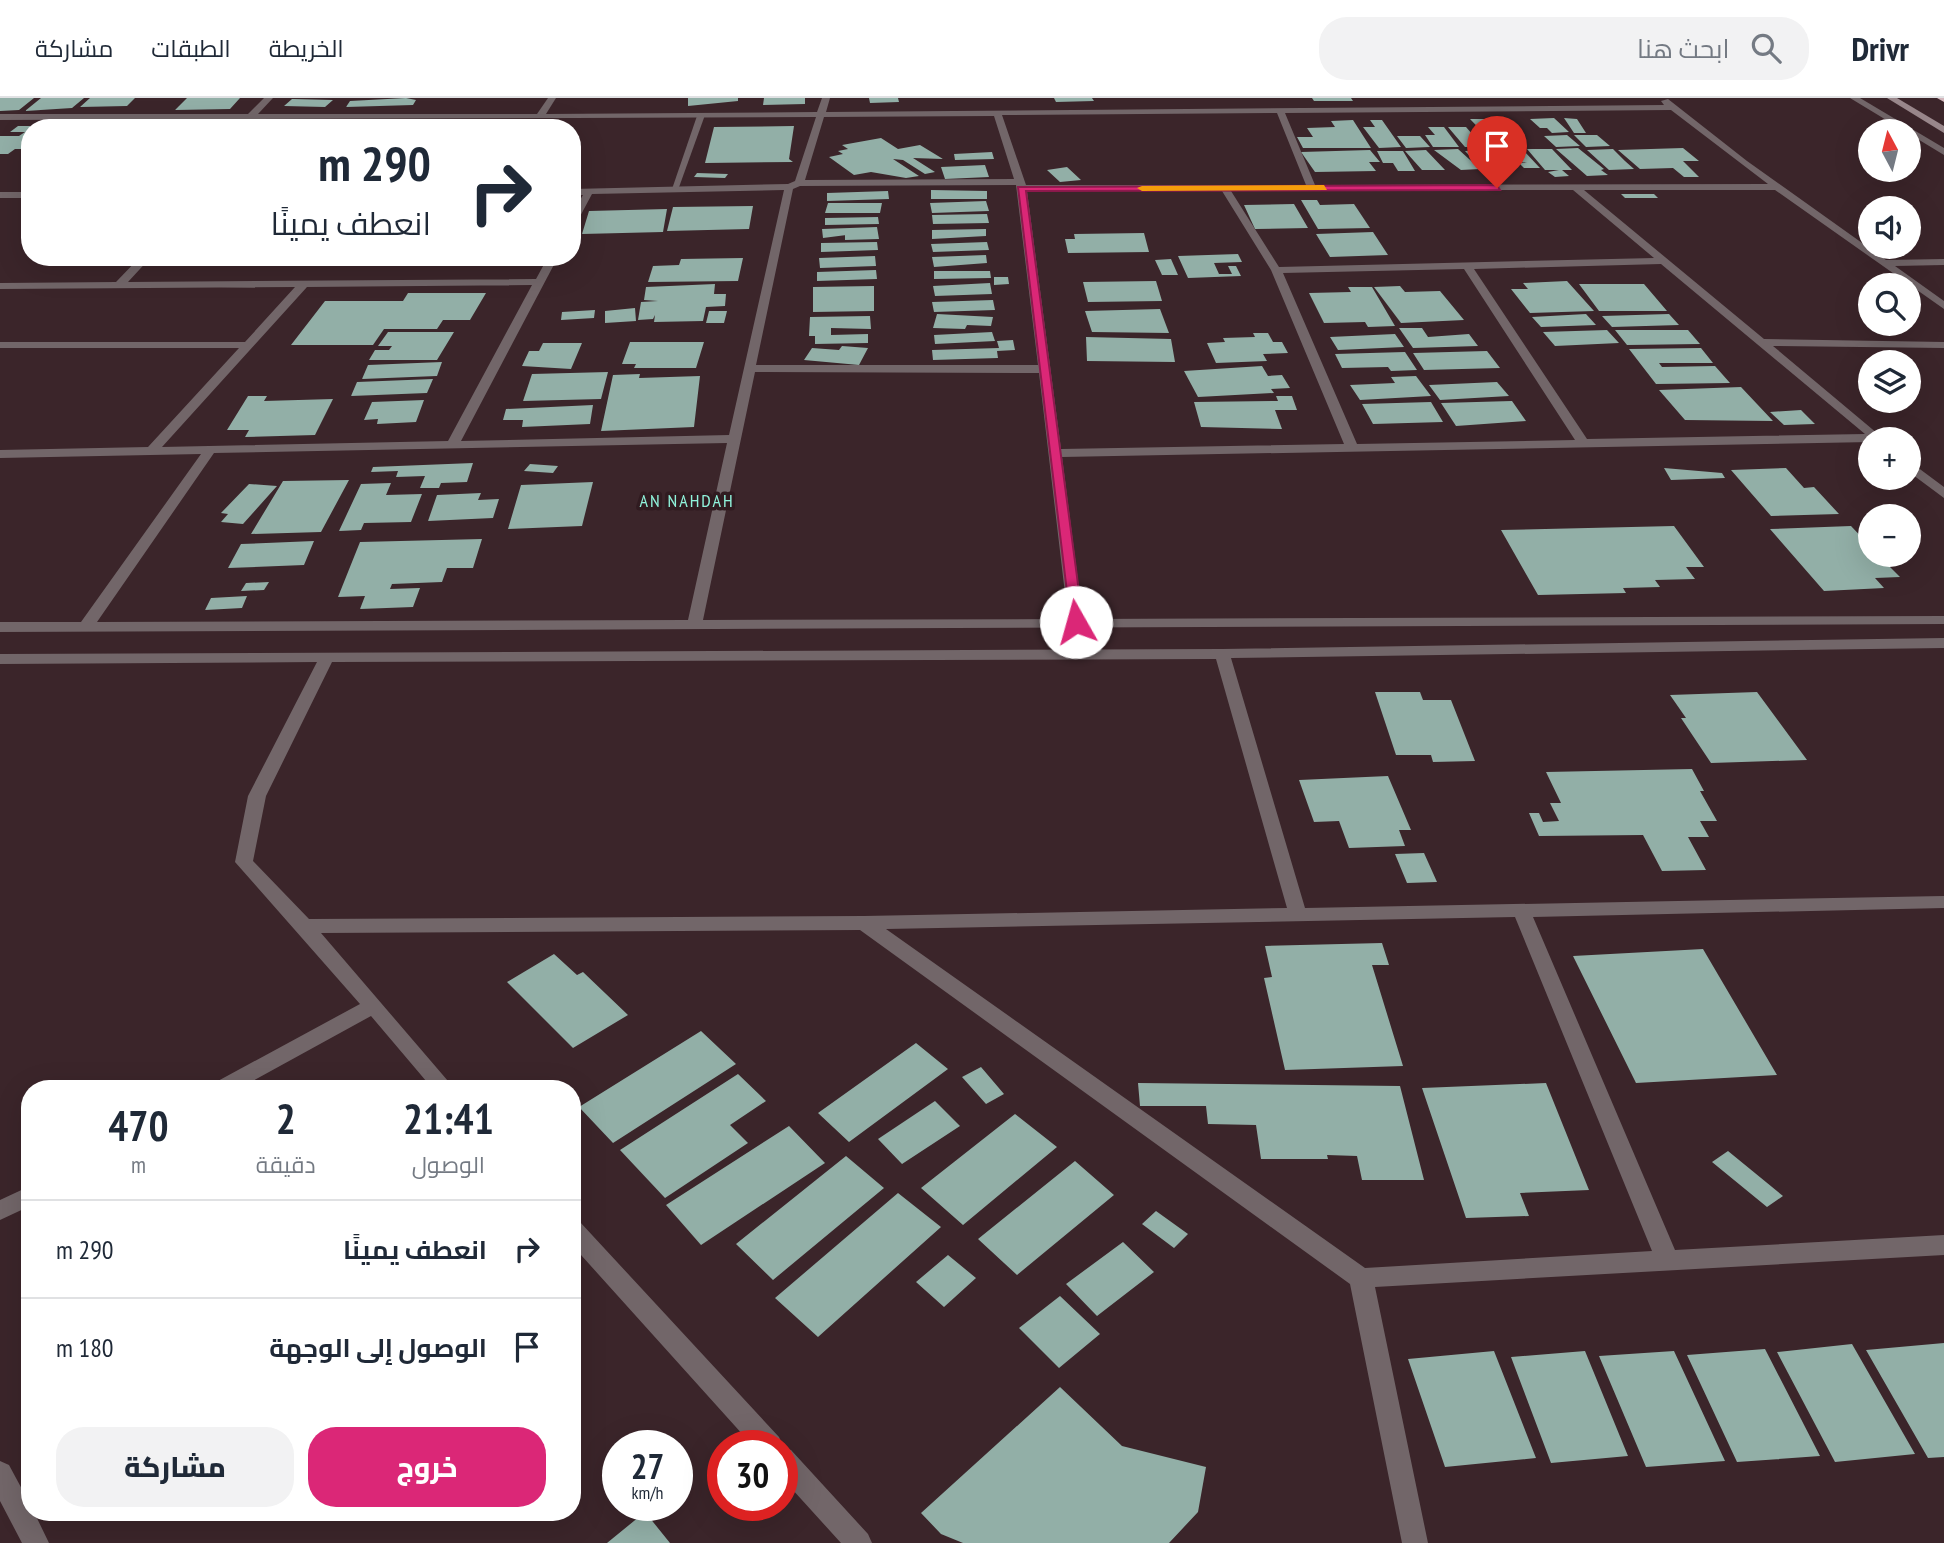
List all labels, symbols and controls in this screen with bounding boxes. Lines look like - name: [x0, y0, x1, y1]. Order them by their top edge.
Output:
- search box: [1319, 17, 1809, 80]
- text: Drivr: [1851, 27, 1909, 70]
- icon: search: [1747, 29, 1785, 67]
- text: ابحث هنا: [1637, 32, 1729, 65]
- text: مشاركة: [35, 33, 113, 64]
- text: الطبقات: [151, 33, 231, 64]
- text: الخريطة: [269, 33, 344, 64]
- pin: [1467, 116, 1527, 188]
- north arrow: [1858, 119, 1922, 182]
- map controls: [1858, 119, 1921, 567]
- icon: arrive: [1478, 127, 1516, 165]
- text: 290 m: [318, 131, 431, 195]
- icon: right: [455, 147, 546, 238]
- button: sound: [1858, 196, 1921, 259]
- text: انعطف يمينًا: [271, 202, 431, 244]
- button: search: [1858, 273, 1921, 336]
- button: layers: [1858, 350, 1921, 413]
- button: +: [1858, 427, 1921, 490]
- district label: AN NAHDAH: [639, 489, 735, 512]
- button: −: [1858, 504, 1921, 567]
- position arrow: [1039, 585, 1113, 659]
- text: 2: [276, 1091, 296, 1146]
- text: 21:41: [403, 1091, 494, 1146]
- text: 470: [108, 1098, 169, 1153]
- text: m: [131, 1150, 146, 1179]
- text: دقيقة: [256, 1150, 316, 1179]
- text: الوصول: [412, 1150, 485, 1179]
- icon: right: [508, 1230, 546, 1268]
- text: 290 m: [56, 1233, 114, 1266]
- text: انعطف يمينًا: [343, 1233, 487, 1266]
- icon: arrive: [508, 1328, 546, 1366]
- text: 180 m: [56, 1331, 114, 1364]
- text: الوصول إلى الوجهة: [269, 1331, 487, 1364]
- button: مشاركة: [56, 1427, 294, 1507]
- button: خروج: [308, 1427, 546, 1507]
- speed limit sign: 30: [707, 1430, 798, 1521]
- text: 27: [631, 1443, 664, 1489]
- text: km/h: [632, 1481, 663, 1504]

